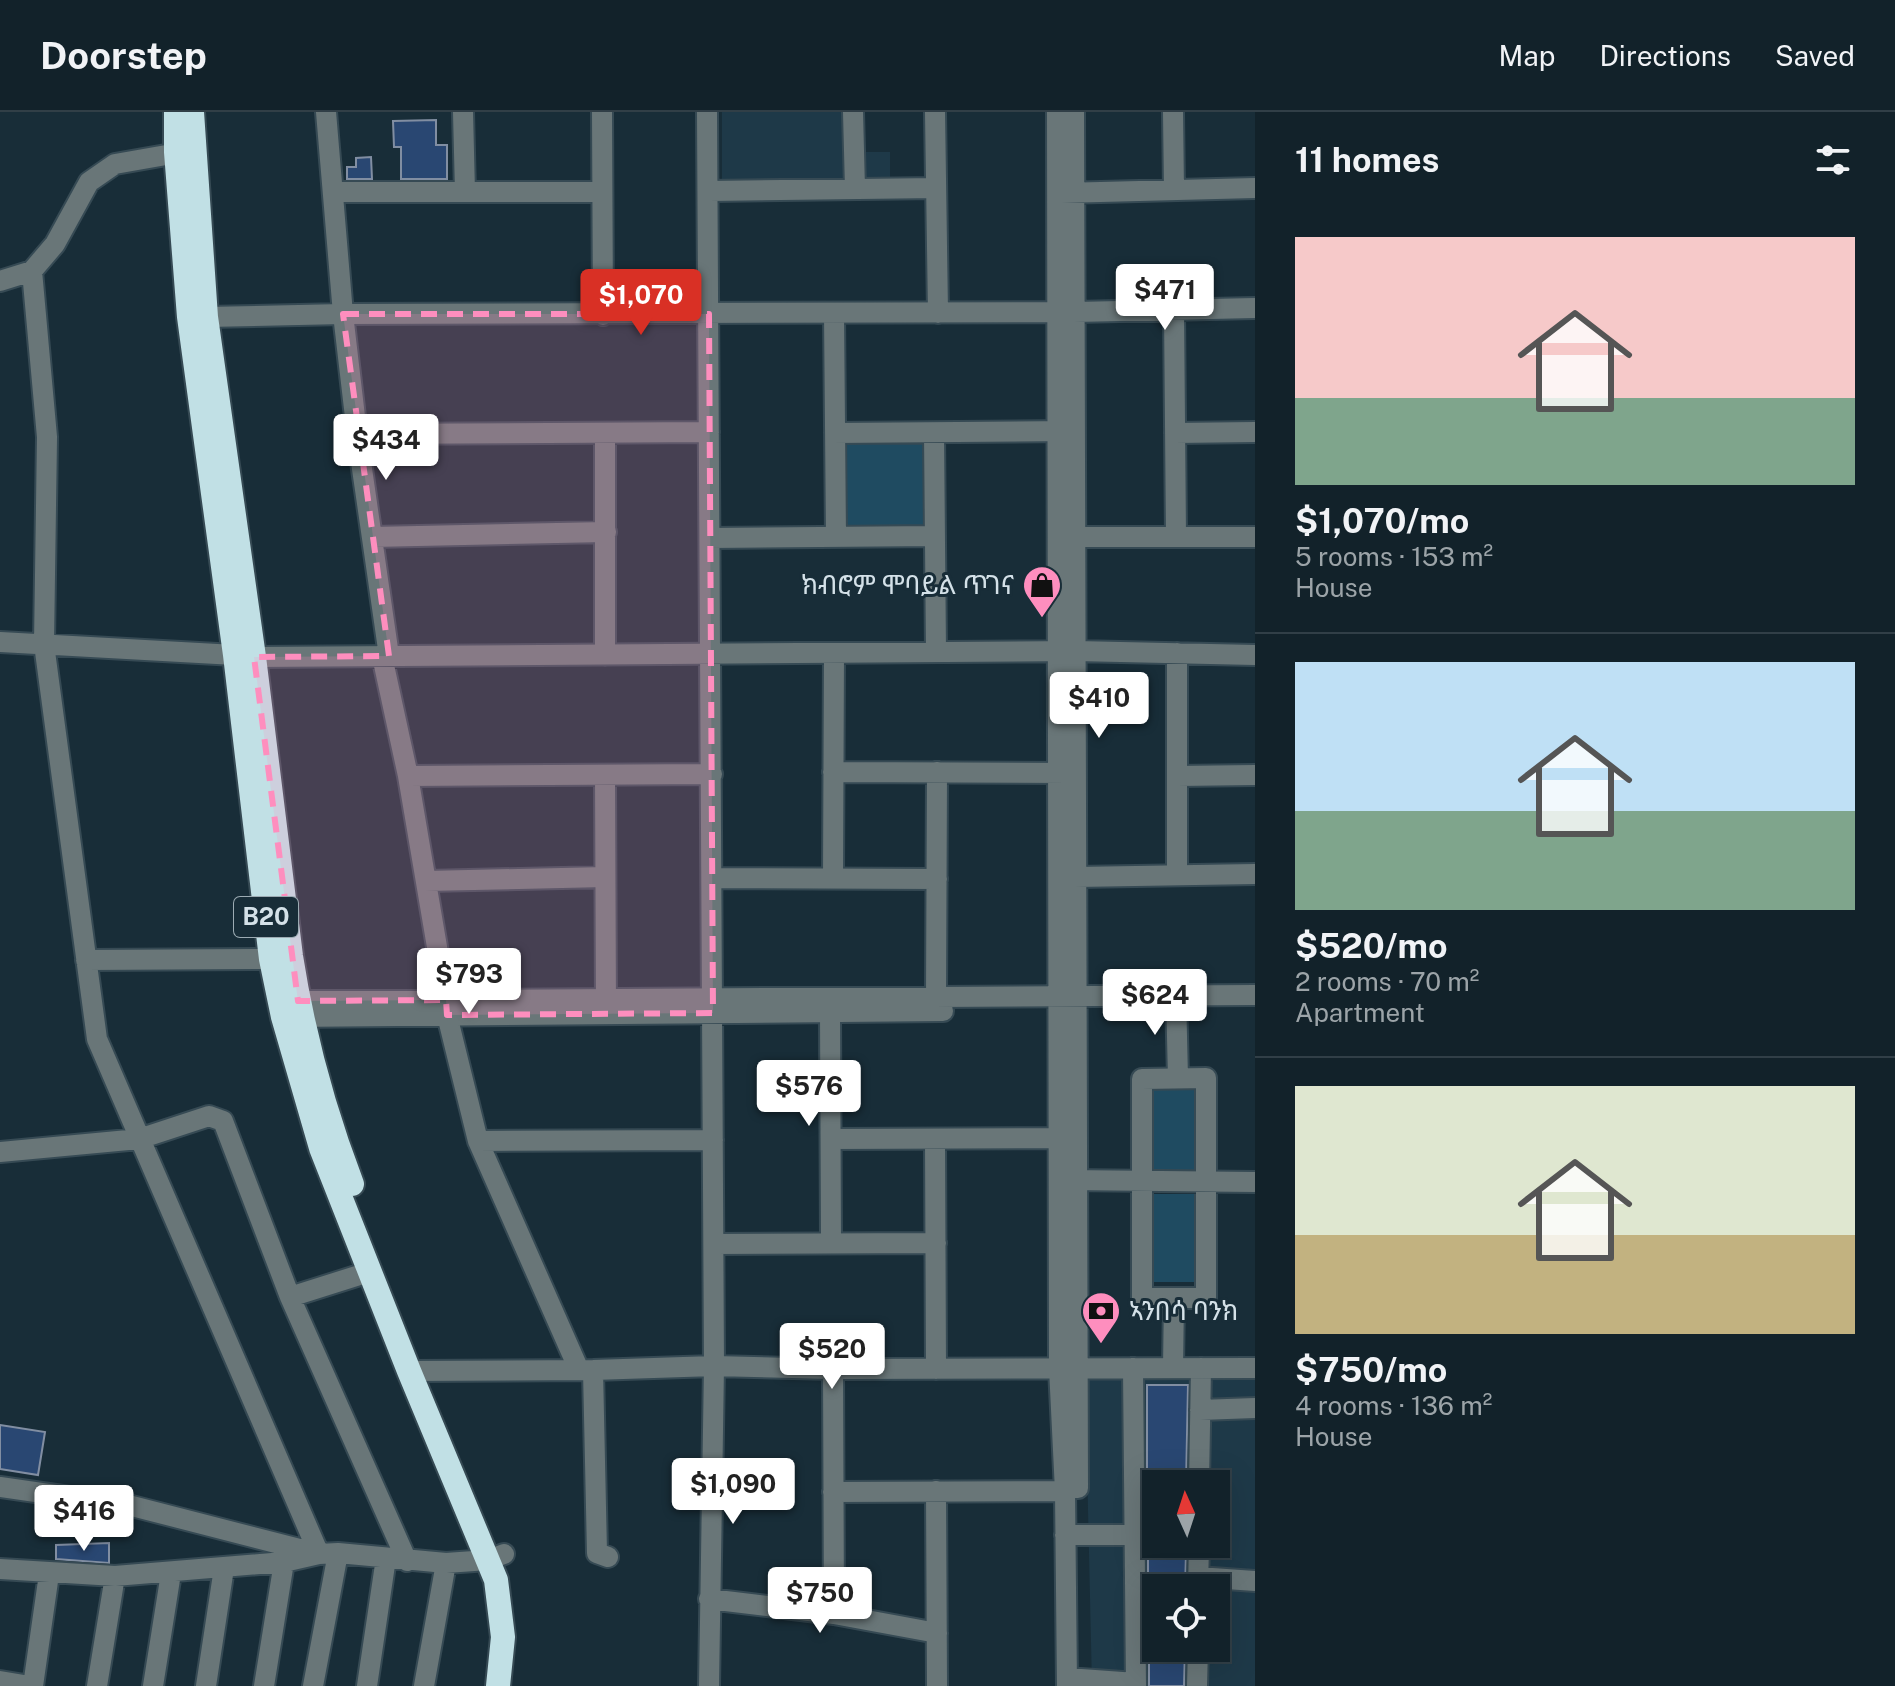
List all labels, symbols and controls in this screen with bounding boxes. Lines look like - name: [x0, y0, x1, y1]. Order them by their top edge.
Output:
- text: Doorstep: [40, 33, 207, 78]
- text: Map: [1499, 39, 1555, 72]
- text: Directions: [1599, 39, 1731, 72]
- text: Saved: [1775, 39, 1855, 72]
- icon: filters: [1811, 138, 1855, 182]
- text: 11 homes: [1295, 140, 1439, 180]
- pin: $471: [1118, 264, 1212, 332]
- pin: $1,070: [576, 269, 706, 337]
- text: $471: [1134, 274, 1196, 305]
- text: $1,070: [598, 279, 684, 310]
- icon: home: [1503, 289, 1647, 433]
- pin: $434: [339, 414, 433, 482]
- text: $434: [351, 424, 421, 455]
- text: $1,070/mo: [1295, 501, 1469, 541]
- text: 5 rooms · 153 m²: [1295, 541, 1493, 572]
- shop icon: ክብሮም ሞባይል ጥገና: [1021, 564, 1063, 619]
- place label: ክብሮም ሞባይል ጥገና: [801, 569, 1014, 600]
- text: House: [1295, 572, 1372, 603]
- pin: $410: [1052, 672, 1146, 740]
- text: $410: [1068, 682, 1130, 713]
- icon: home: [1503, 714, 1647, 858]
- road number: B20: [234, 897, 298, 937]
- text: $520/mo: [1295, 926, 1448, 966]
- pin: $793: [422, 948, 516, 1016]
- text: $793: [435, 958, 503, 989]
- text: 2 rooms · 70 m²: [1295, 966, 1479, 997]
- pin: $624: [1108, 969, 1202, 1037]
- text: $624: [1121, 979, 1189, 1010]
- text: Apartment: [1295, 997, 1425, 1028]
- pin: $576: [762, 1060, 856, 1128]
- text: $576: [775, 1070, 843, 1101]
- icon: home: [1503, 1138, 1647, 1282]
- bank icon: ኣንበሳ ባንክ: [1080, 1290, 1122, 1345]
- place label: ኣንበሳ ባንክ: [1129, 1295, 1238, 1326]
- pin: $520: [785, 1323, 879, 1391]
- text: $520: [798, 1333, 866, 1364]
- text: $750/mo: [1295, 1350, 1447, 1390]
- text: 4 rooms · 136 m²: [1295, 1390, 1492, 1421]
- text: House: [1295, 1421, 1372, 1452]
- pin: $1,090: [668, 1458, 798, 1526]
- text: $1,090: [690, 1468, 776, 1499]
- north arrow: [1142, 1470, 1230, 1558]
- map controls: [1142, 1470, 1230, 1662]
- pin: $416: [37, 1485, 131, 1553]
- text: $416: [52, 1495, 116, 1526]
- pin: $750: [773, 1567, 867, 1635]
- button: locate: [1142, 1574, 1230, 1662]
- text: $750: [786, 1577, 854, 1608]

